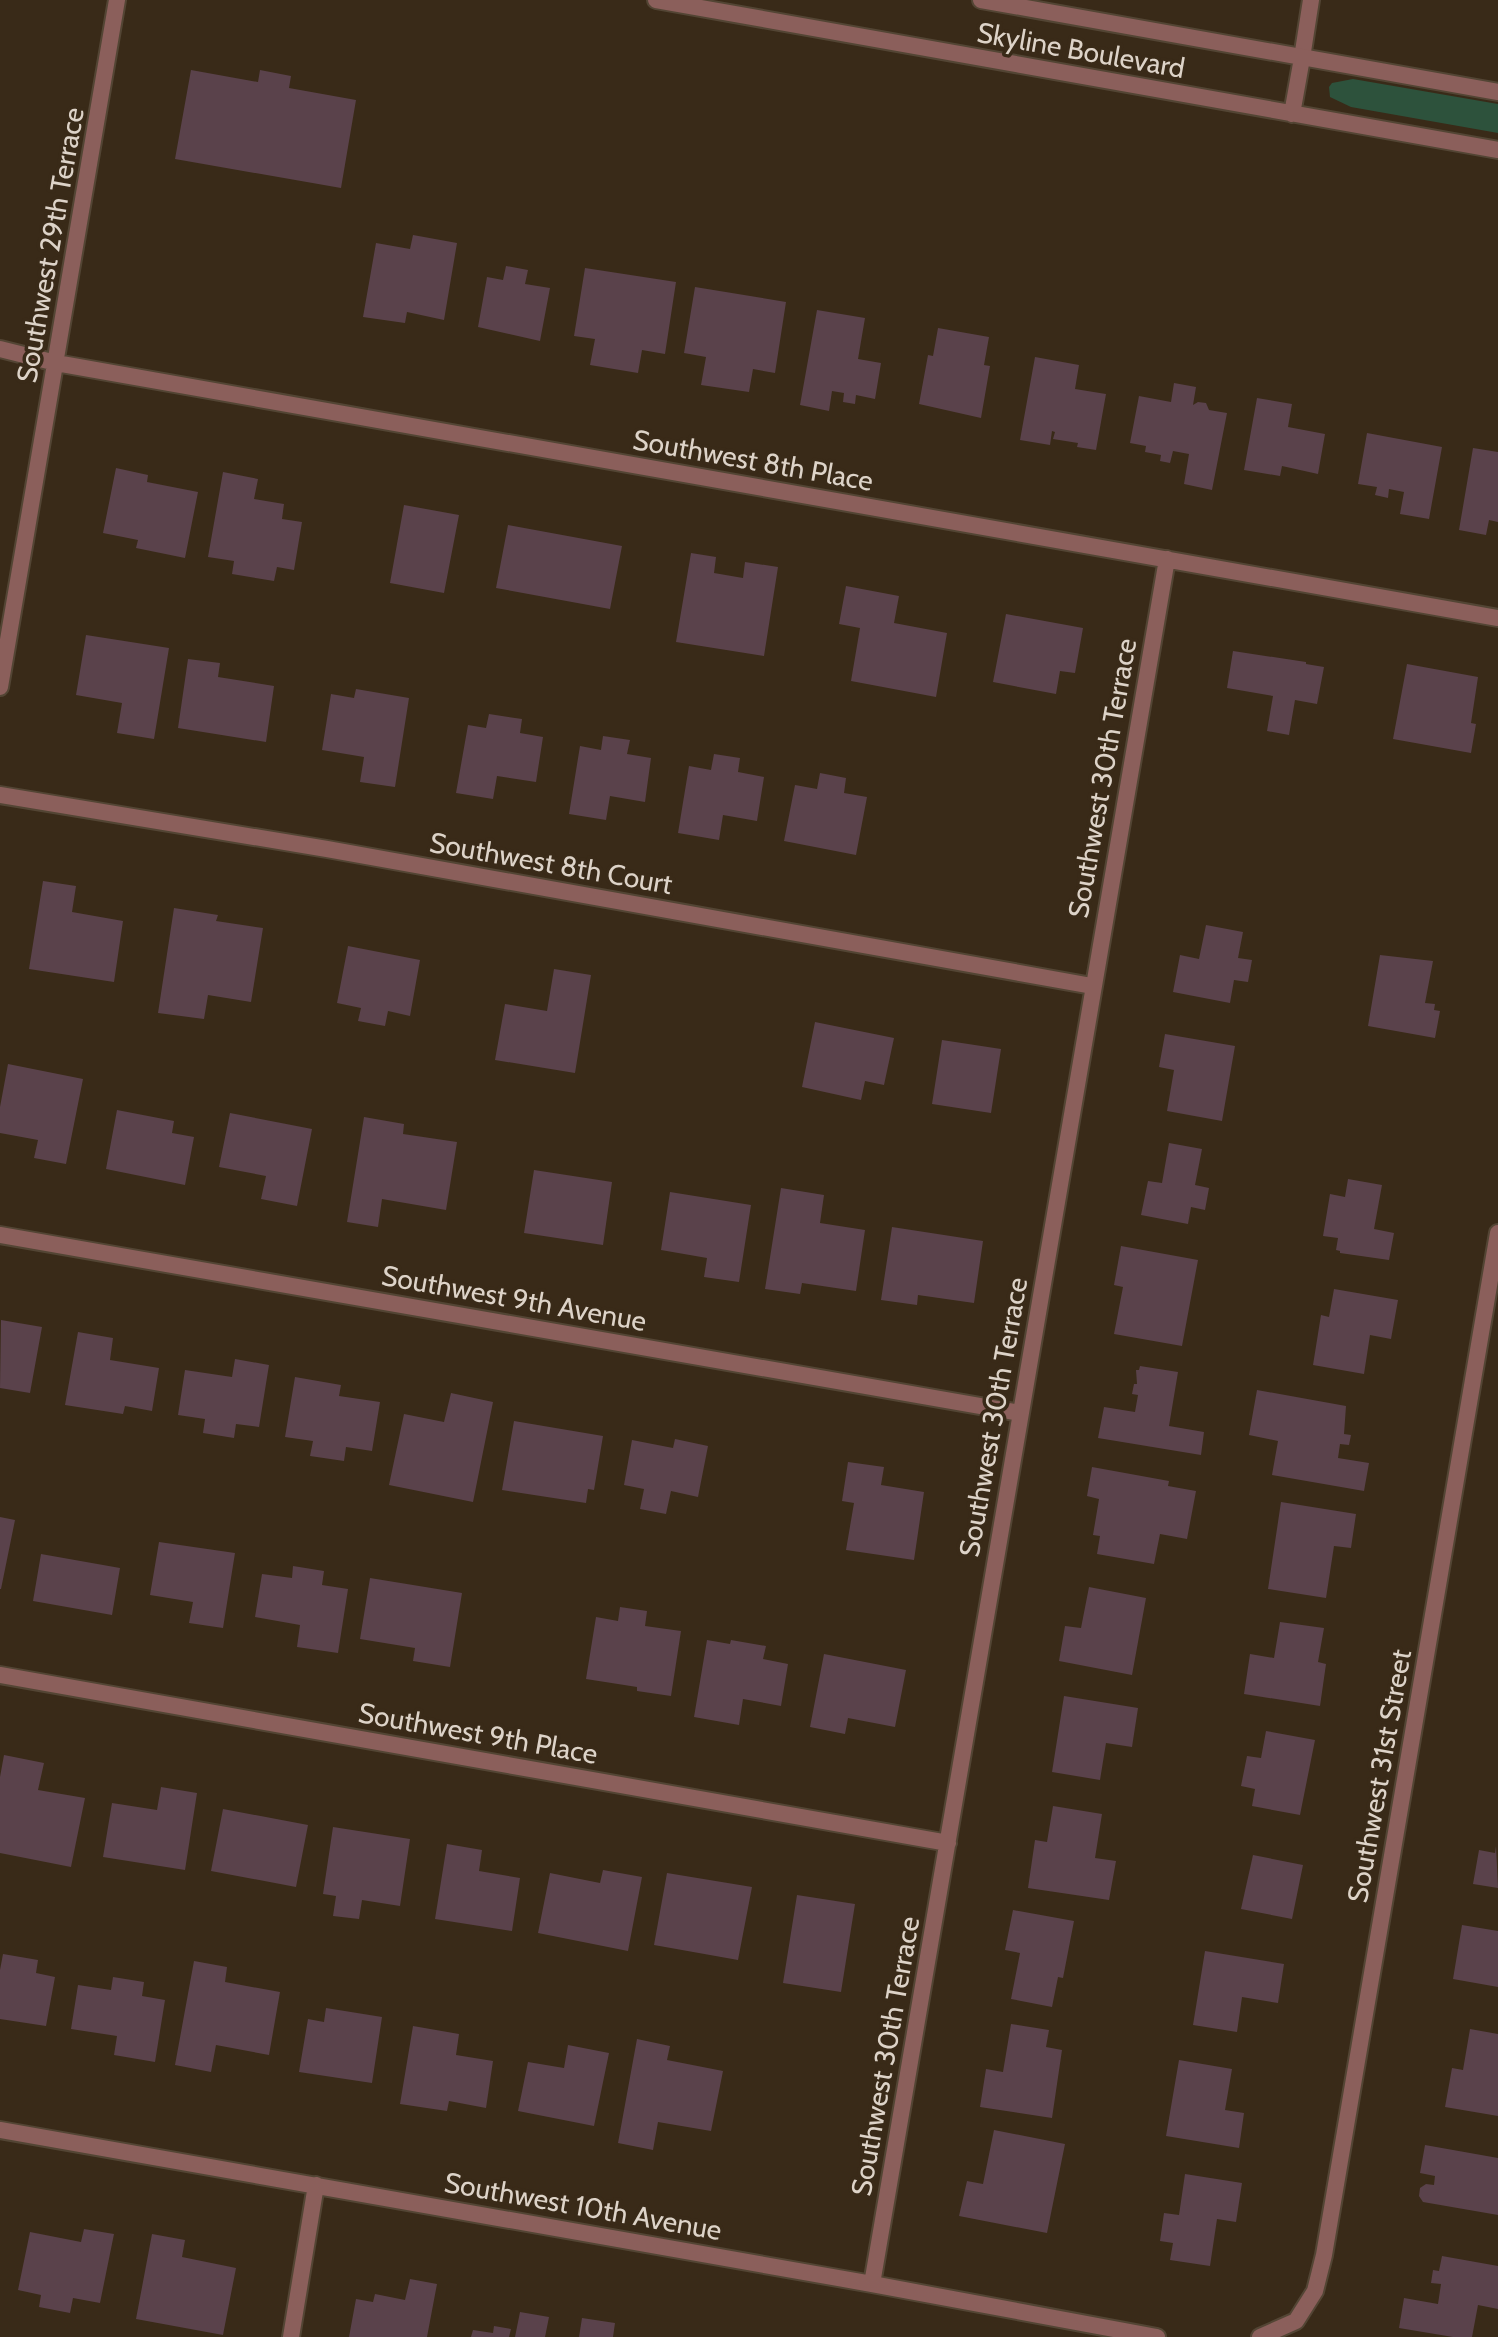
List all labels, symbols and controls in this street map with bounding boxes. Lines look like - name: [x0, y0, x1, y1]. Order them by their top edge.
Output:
- street label: Skyline Boulevard: [975, 15, 1187, 85]
- street label: Southwest 29th Terrace: [9, 105, 91, 385]
- street label: Southwest 8th Place: [630, 422, 876, 498]
- street label: Southwest 30th Terrace: [1061, 636, 1143, 920]
- street label: Southwest 8th Court: [427, 825, 675, 901]
- street label: Southwest 9th Avenue: [379, 1258, 649, 1338]
- street label: Southwest 30th Terrace: [952, 1275, 1034, 1559]
- street label: Southwest 31st Street: [1340, 1647, 1418, 1905]
- street label: Southwest 9th Place: [356, 1695, 600, 1771]
- street label: Southwest 30th Terrace: [844, 1914, 926, 2198]
- street label: Southwest 10th Avenue: [442, 2165, 724, 2247]

